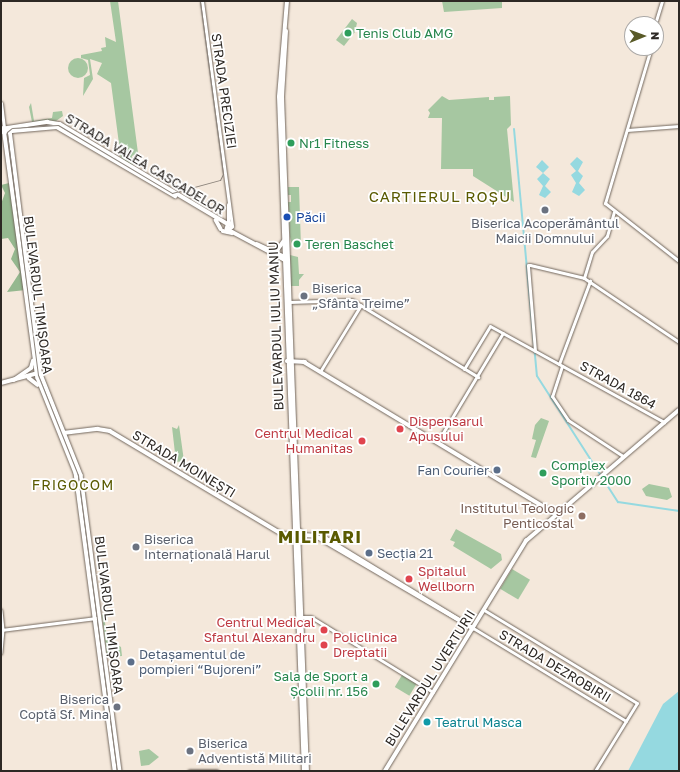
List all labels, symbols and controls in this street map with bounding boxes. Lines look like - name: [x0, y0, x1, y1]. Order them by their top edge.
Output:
- north arrow: [624, 16, 664, 56]
- place label: Tenis Club AMG: [356, 25, 453, 41]
- marker: Tenis Club AMG: [343, 28, 353, 38]
- text: N: [649, 31, 662, 40]
- street label: STRADA PRECIZIEI: [208, 32, 240, 150]
- street label: STRADA VALEA CASCADELOR: [62, 110, 228, 218]
- place label: Nr1 Fitness: [299, 135, 369, 151]
- marker: Nr1 Fitness: [286, 138, 296, 148]
- district label: CARTIERUL ROȘU: [369, 188, 511, 206]
- marker: Biserica Acoperământul Maicii Domnului: [540, 205, 550, 215]
- place label: Păcii: [296, 209, 326, 225]
- marker: Păcii: [281, 211, 293, 223]
- street label: BULEVARDUL TIMIȘOARA: [21, 215, 55, 375]
- place label: Biserica Acoperământul Maicii Domnului: [471, 216, 619, 247]
- place label: Teren Baschet: [305, 236, 394, 252]
- marker: Teren Baschet: [292, 239, 302, 249]
- street label: BULEVARDUL IULIU MANIU: [265, 241, 287, 411]
- place label: Biserica „Sfânta Treime”: [312, 281, 410, 312]
- marker: Biserica „Sfânta Treime”: [299, 291, 309, 301]
- street label: STRADA 1864: [577, 358, 659, 412]
- place label: Dispensarul Apusului: [409, 414, 483, 445]
- marker: Dispensarul Apusului: [394, 423, 406, 435]
- place label: Centrul Medical Humanitas: [254, 426, 353, 457]
- street label: STRADA MOINEȘTI: [130, 427, 238, 501]
- marker: Centrul Medical Humanitas: [356, 435, 368, 447]
- place label: Complex Sportiv 2000: [551, 458, 631, 489]
- place label: Fan Courier: [417, 462, 489, 478]
- marker: Fan Courier: [492, 465, 502, 475]
- marker: Complex Sportiv 2000: [538, 468, 548, 478]
- district label: FRIGOCOM: [32, 477, 114, 493]
- place label: Institutul Teologic Penticostal: [460, 501, 574, 532]
- marker: Institutul Teologic Penticostal: [577, 511, 587, 521]
- district label: MILITARI: [278, 527, 362, 547]
- place label: Biserica Internațională Harul: [144, 532, 270, 563]
- street label: BULEVARDUL TIMIȘOARA: [92, 535, 126, 695]
- marker: Biserica Internațională Harul: [131, 542, 141, 552]
- place label: Secția 21: [377, 545, 433, 561]
- marker: Secția 21: [364, 548, 374, 558]
- place label: Spitalul Wellborn: [418, 564, 475, 595]
- marker: Spitalul Wellborn: [403, 573, 415, 585]
- street label: BULEVARDUL UVERTURII: [382, 607, 478, 749]
- place label: Centrul Medical Sfantul Alexandru: [204, 615, 315, 646]
- marker: Centrul Medical Sfantul Alexandru: [318, 624, 330, 636]
- street label: STRADA DEZROBIRII: [496, 626, 614, 706]
- place label: Policlinica Dreptatii: [333, 630, 397, 661]
- marker: Policlinica Dreptatii: [318, 639, 330, 651]
- place label: Detașamentul de pompieri “Bujoreni”: [139, 647, 262, 678]
- marker: Detașamentul de pompieri “Bujoreni”: [126, 657, 136, 667]
- place label: Sala de Sport a Școlii nr. 156: [274, 669, 368, 700]
- marker: Sala de Sport a Școlii nr. 156: [371, 679, 381, 689]
- place label: Biserica Coptă Sf. Mina: [19, 692, 109, 723]
- marker: Biserica Coptă Sf. Mina: [112, 702, 122, 712]
- place label: Teatrul Masca: [435, 714, 522, 730]
- marker: Teatrul Masca: [422, 717, 432, 727]
- place label: Biserica Adventistă Militari: [198, 736, 312, 767]
- marker: Biserica Adventistă Militari: [185, 746, 195, 756]

